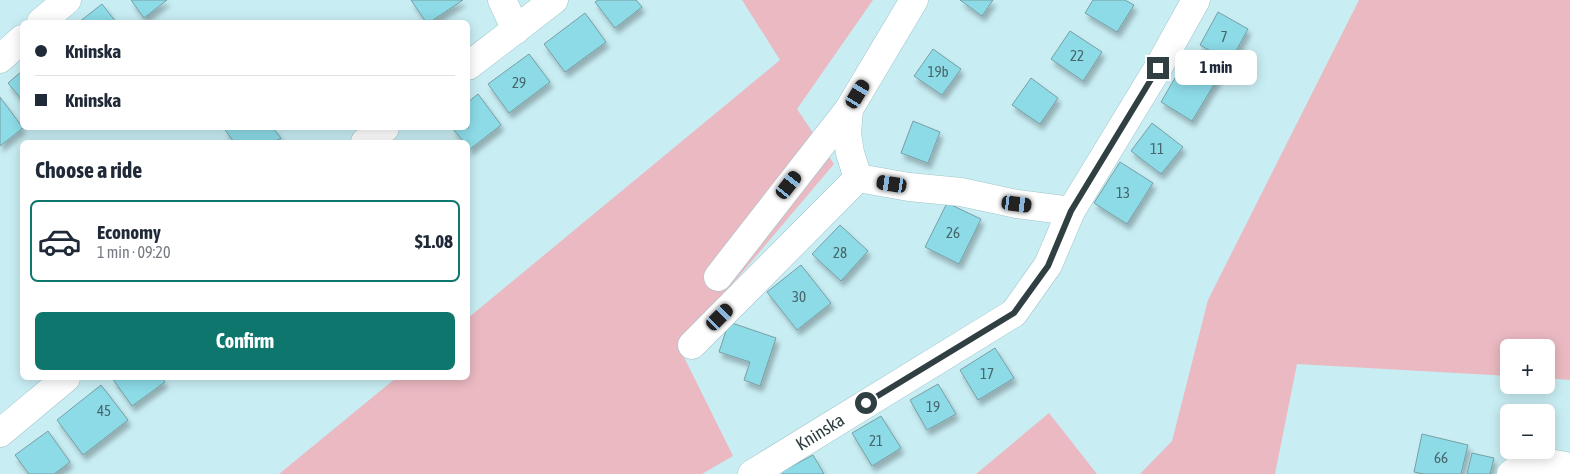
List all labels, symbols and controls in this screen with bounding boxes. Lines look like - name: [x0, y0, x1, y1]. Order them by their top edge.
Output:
- house number: 7: [1220, 28, 1228, 45]
- text: Kninska: [65, 40, 121, 62]
- house number: 22: [1070, 47, 1084, 64]
- callout: 1 min: [1176, 50, 1258, 86]
- route end: [1147, 57, 1169, 79]
- text: 1 min: [1200, 58, 1232, 76]
- house number: 19b: [927, 63, 949, 80]
- house number: 29: [512, 74, 526, 91]
- car: [843, 77, 872, 111]
- text: Kninska: [65, 89, 121, 111]
- house number: 11: [1150, 140, 1164, 157]
- text: Choose a ride: [35, 157, 142, 183]
- car: [773, 169, 804, 201]
- car: [876, 174, 907, 194]
- house number: 13: [1116, 184, 1130, 201]
- car: [1001, 195, 1032, 213]
- icon: car: [37, 219, 82, 264]
- text: Economy: [97, 221, 161, 243]
- house number: 26: [946, 224, 960, 241]
- text: $1.08: [415, 230, 453, 252]
- text: 1 min · 09:20: [97, 243, 170, 261]
- house number: 28: [833, 244, 847, 261]
- house number: 30: [792, 288, 806, 305]
- car: [704, 301, 735, 333]
- button: Confirm: [35, 312, 455, 370]
- map controls: [1500, 339, 1555, 459]
- button: +: [1500, 339, 1555, 394]
- house number: 17: [980, 365, 994, 382]
- route start: [855, 392, 877, 414]
- house number: 19: [926, 398, 940, 415]
- house number: 45: [97, 402, 111, 419]
- button: −: [1500, 404, 1555, 459]
- street label: Kninska: [792, 409, 848, 455]
- house number: 21: [869, 432, 883, 449]
- house number: 66: [1434, 449, 1448, 466]

